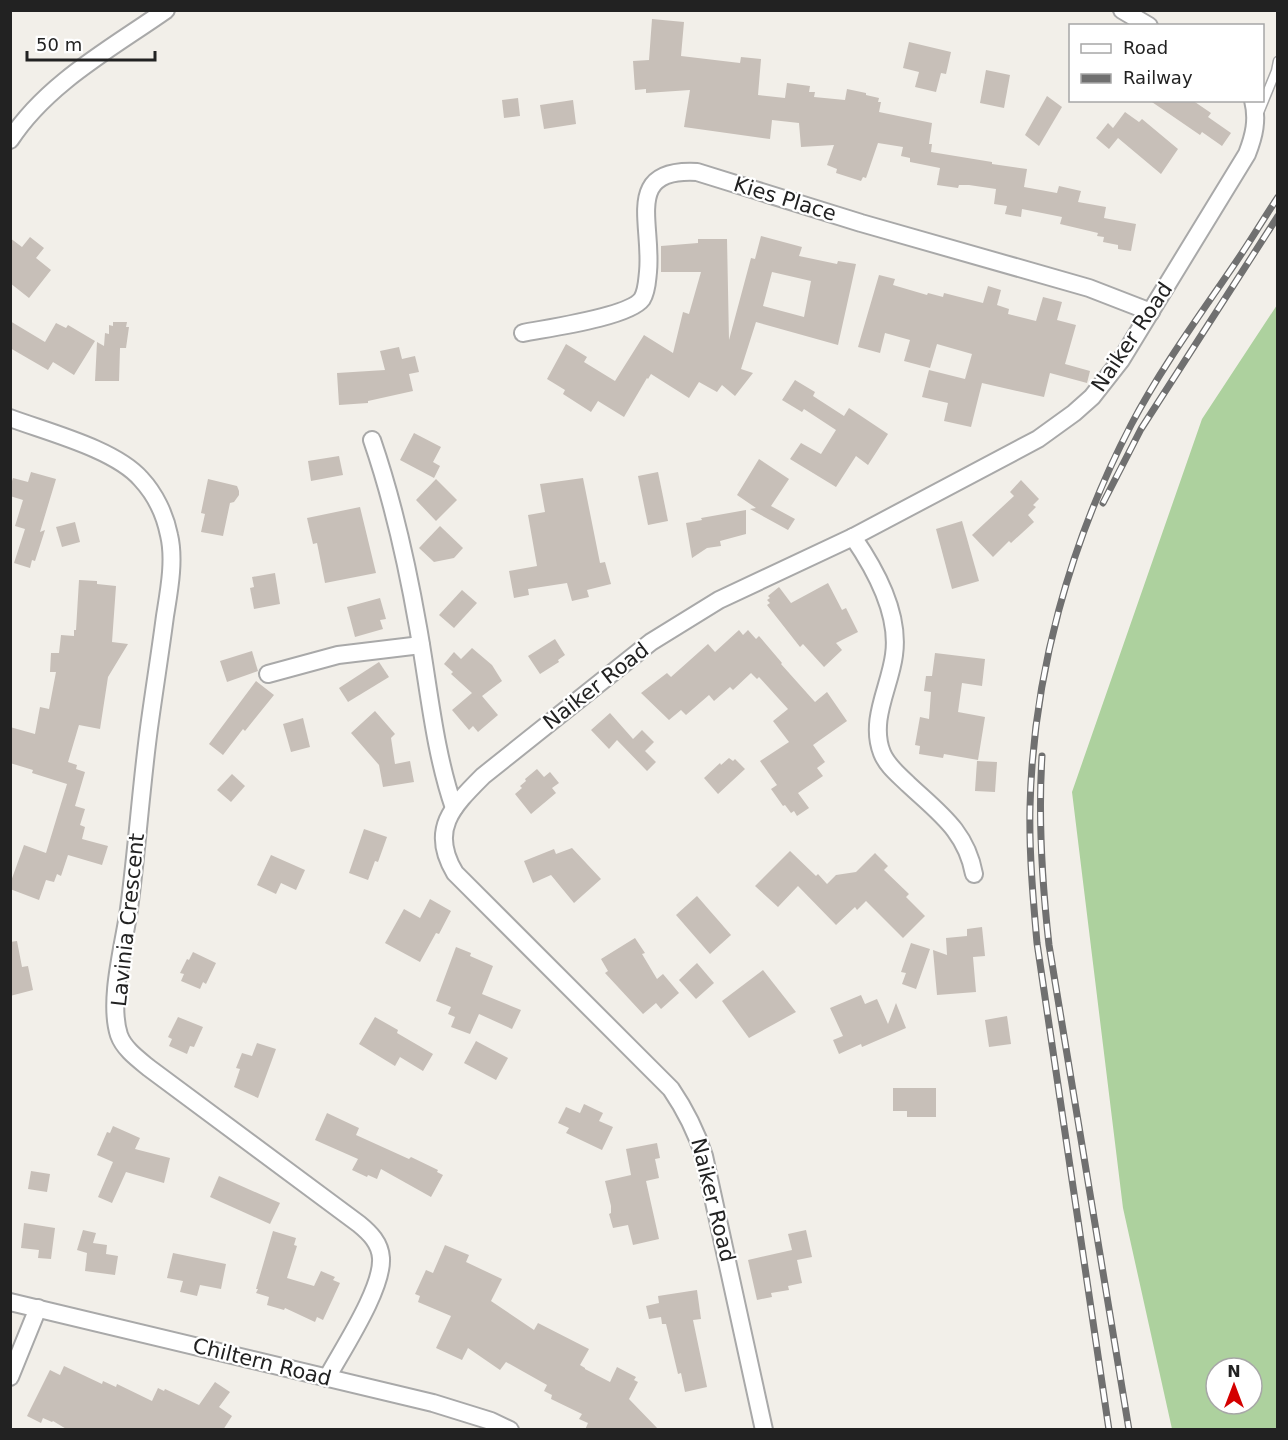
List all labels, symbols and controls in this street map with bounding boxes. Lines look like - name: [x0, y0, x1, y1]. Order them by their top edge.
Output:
- scale bar: [27, 24, 154, 62]
- legend: [1069, 24, 1264, 102]
- text: 50 m: [36, 34, 82, 55]
- text: Road: [1123, 37, 1168, 58]
- text: Railway: [1123, 67, 1193, 88]
- street label: Kies Place: [731, 172, 839, 226]
- street label: Naiker Road: [1087, 278, 1177, 396]
- street label: Naiker Road: [539, 638, 653, 734]
- street label: Lavinia Crescent: [107, 832, 149, 1008]
- street label: Naiker Road: [686, 1136, 740, 1264]
- street label: Chiltern Road: [190, 1333, 334, 1391]
- north arrow: [1204, 1356, 1264, 1416]
- text: N: [1227, 1362, 1241, 1381]

